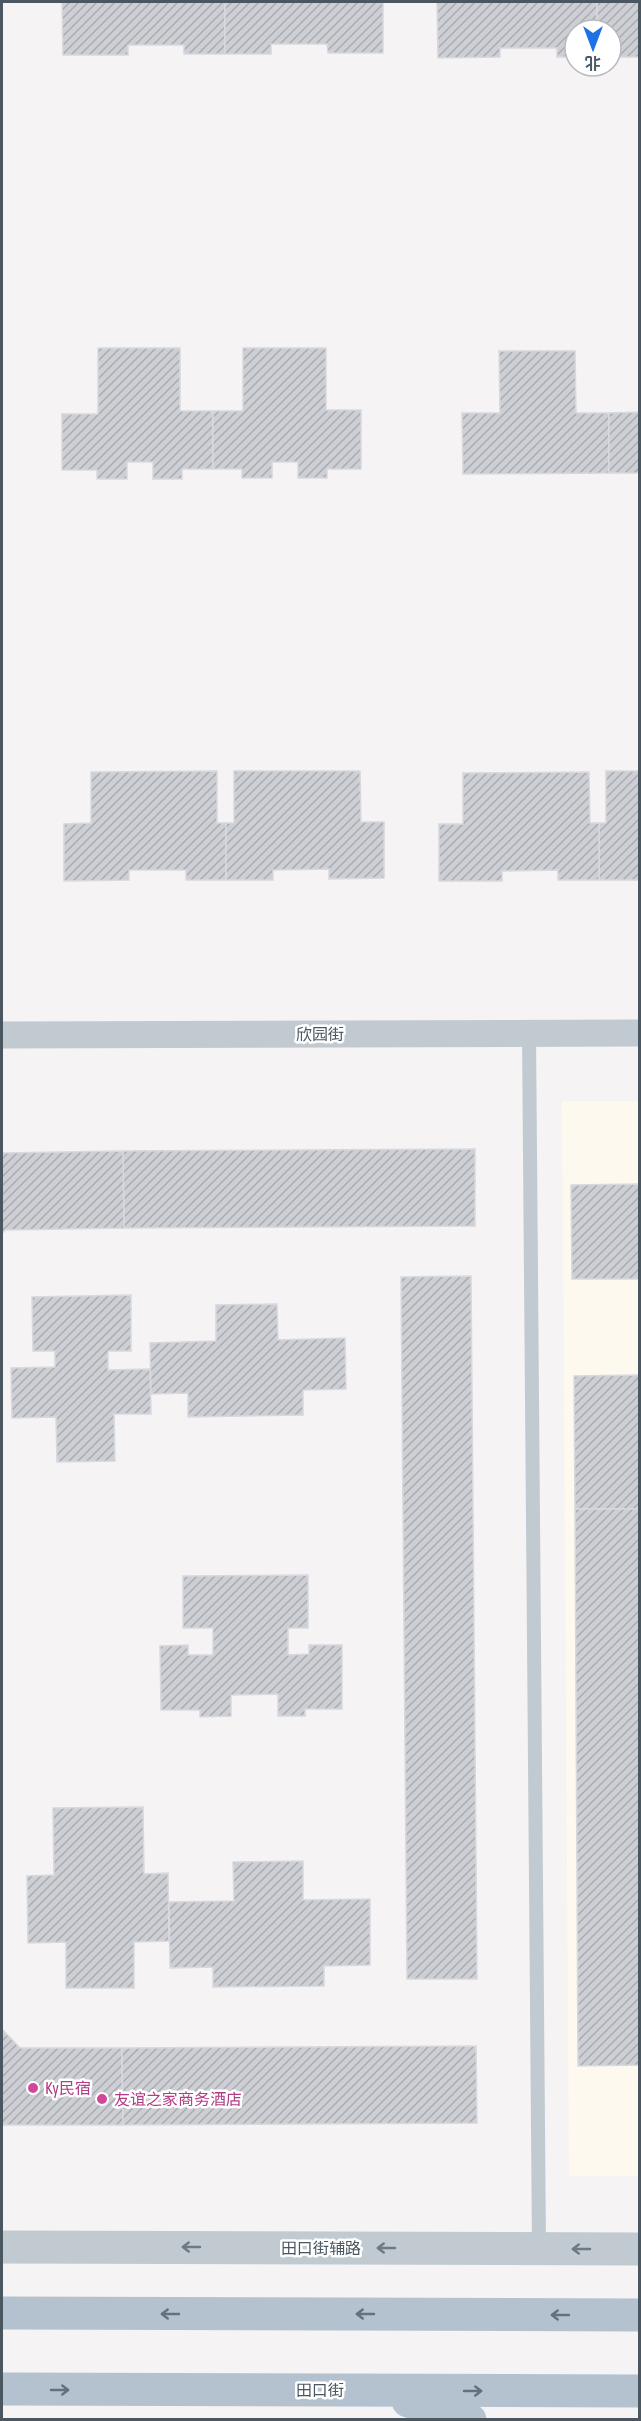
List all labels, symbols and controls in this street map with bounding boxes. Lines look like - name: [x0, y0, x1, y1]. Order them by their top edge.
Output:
- north arrow: [563, 18, 623, 78]
- text: 北: [585, 54, 601, 72]
- street label: 欣园街: [296, 1025, 344, 1043]
- place label: Ky民宿: [45, 2079, 91, 2098]
- marker: Ky民宿: [26, 2081, 40, 2095]
- place label: 友谊之家商务酒店: [114, 2090, 242, 2108]
- marker: 友谊之家商务酒店: [95, 2092, 109, 2106]
- street label: 田口街辅路: [281, 2239, 361, 2257]
- one-way arrow: [182, 2241, 202, 2253]
- one-way arrow: [377, 2242, 397, 2254]
- one-way arrow: [572, 2243, 592, 2255]
- one-way arrow: [161, 2308, 181, 2320]
- one-way arrow: [356, 2308, 376, 2320]
- one-way arrow: [551, 2309, 571, 2321]
- street label: 田口街: [296, 2381, 344, 2399]
- one-way arrow: [49, 2384, 69, 2396]
- one-way arrow: [462, 2385, 482, 2397]

